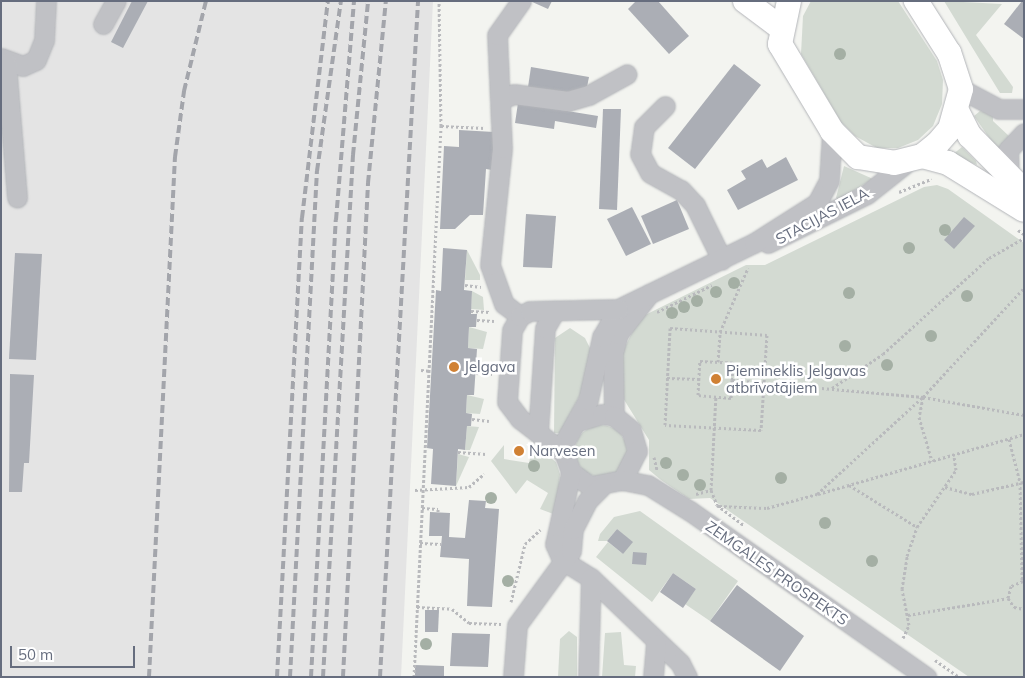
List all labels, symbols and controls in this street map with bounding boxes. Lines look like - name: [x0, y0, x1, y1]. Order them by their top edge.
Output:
- street label: STACIJAS IELA: [772, 184, 872, 248]
- place label: Jelgava: [464, 358, 515, 376]
- marker: Jelgava: [448, 361, 460, 373]
- place label: Piemineklis Jelgavas atbrīvotājiem: [726, 361, 866, 396]
- marker: Piemineklis Jelgavas atbrīvotājiem: [710, 373, 722, 385]
- place label: Narvesen: [529, 442, 596, 460]
- marker: Narvesen: [513, 445, 525, 457]
- street label: ZEMGALES PROSPEKTS: [702, 517, 852, 629]
- scale bar: [12, 636, 138, 668]
- text: 50 m: [18, 645, 53, 664]

